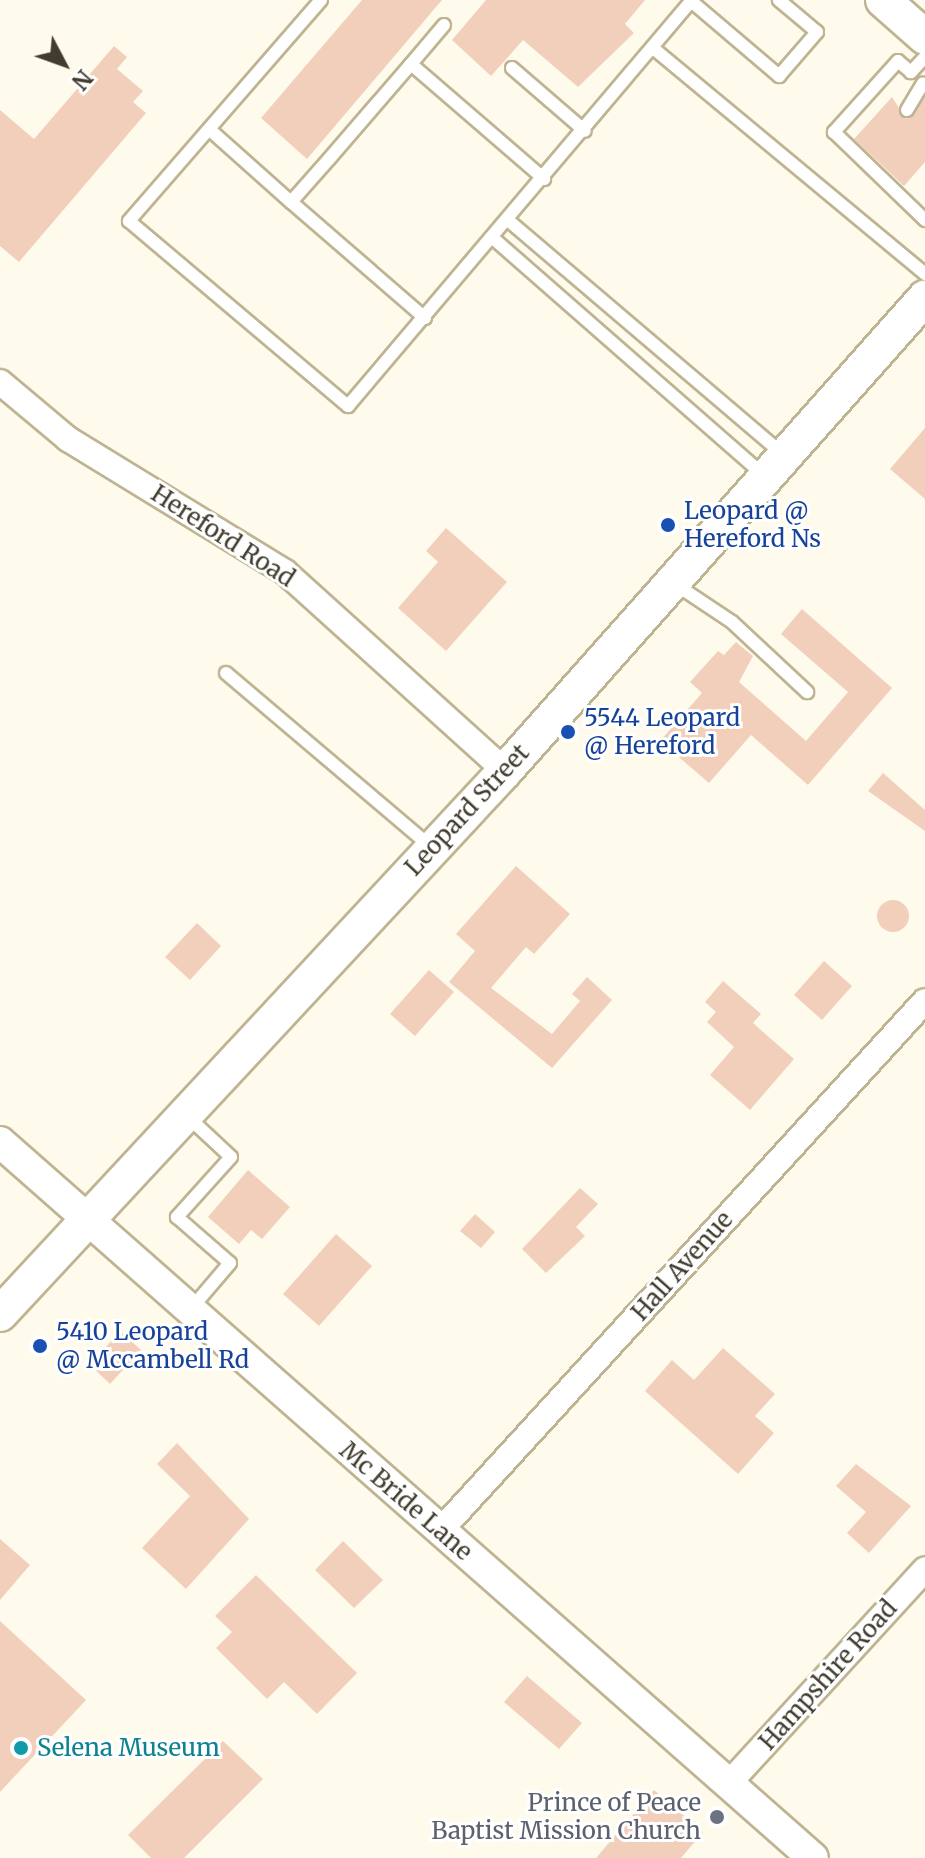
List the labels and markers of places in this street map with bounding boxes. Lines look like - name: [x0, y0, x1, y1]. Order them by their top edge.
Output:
- place label: Leopard @ Hereford Ns: [684, 497, 821, 553]
- marker: Leopard @ Hereford Ns: [659, 516, 677, 534]
- place label: 5544 Leopard @ Hereford: [584, 704, 740, 760]
- marker: 5544 Leopard @ Hereford: [559, 723, 577, 741]
- place label: 5410 Leopard @ Mccambell Rd: [56, 1318, 249, 1374]
- marker: 5410 Leopard @ Mccambell Rd: [31, 1337, 49, 1355]
- place label: Selena Museum: [37, 1734, 220, 1762]
- marker: Selena Museum: [12, 1739, 30, 1757]
- place label: Prince of Peace Baptist Mission Church: [431, 1789, 701, 1845]
- marker: Prince of Peace Baptist Mission Church: [708, 1808, 726, 1826]

